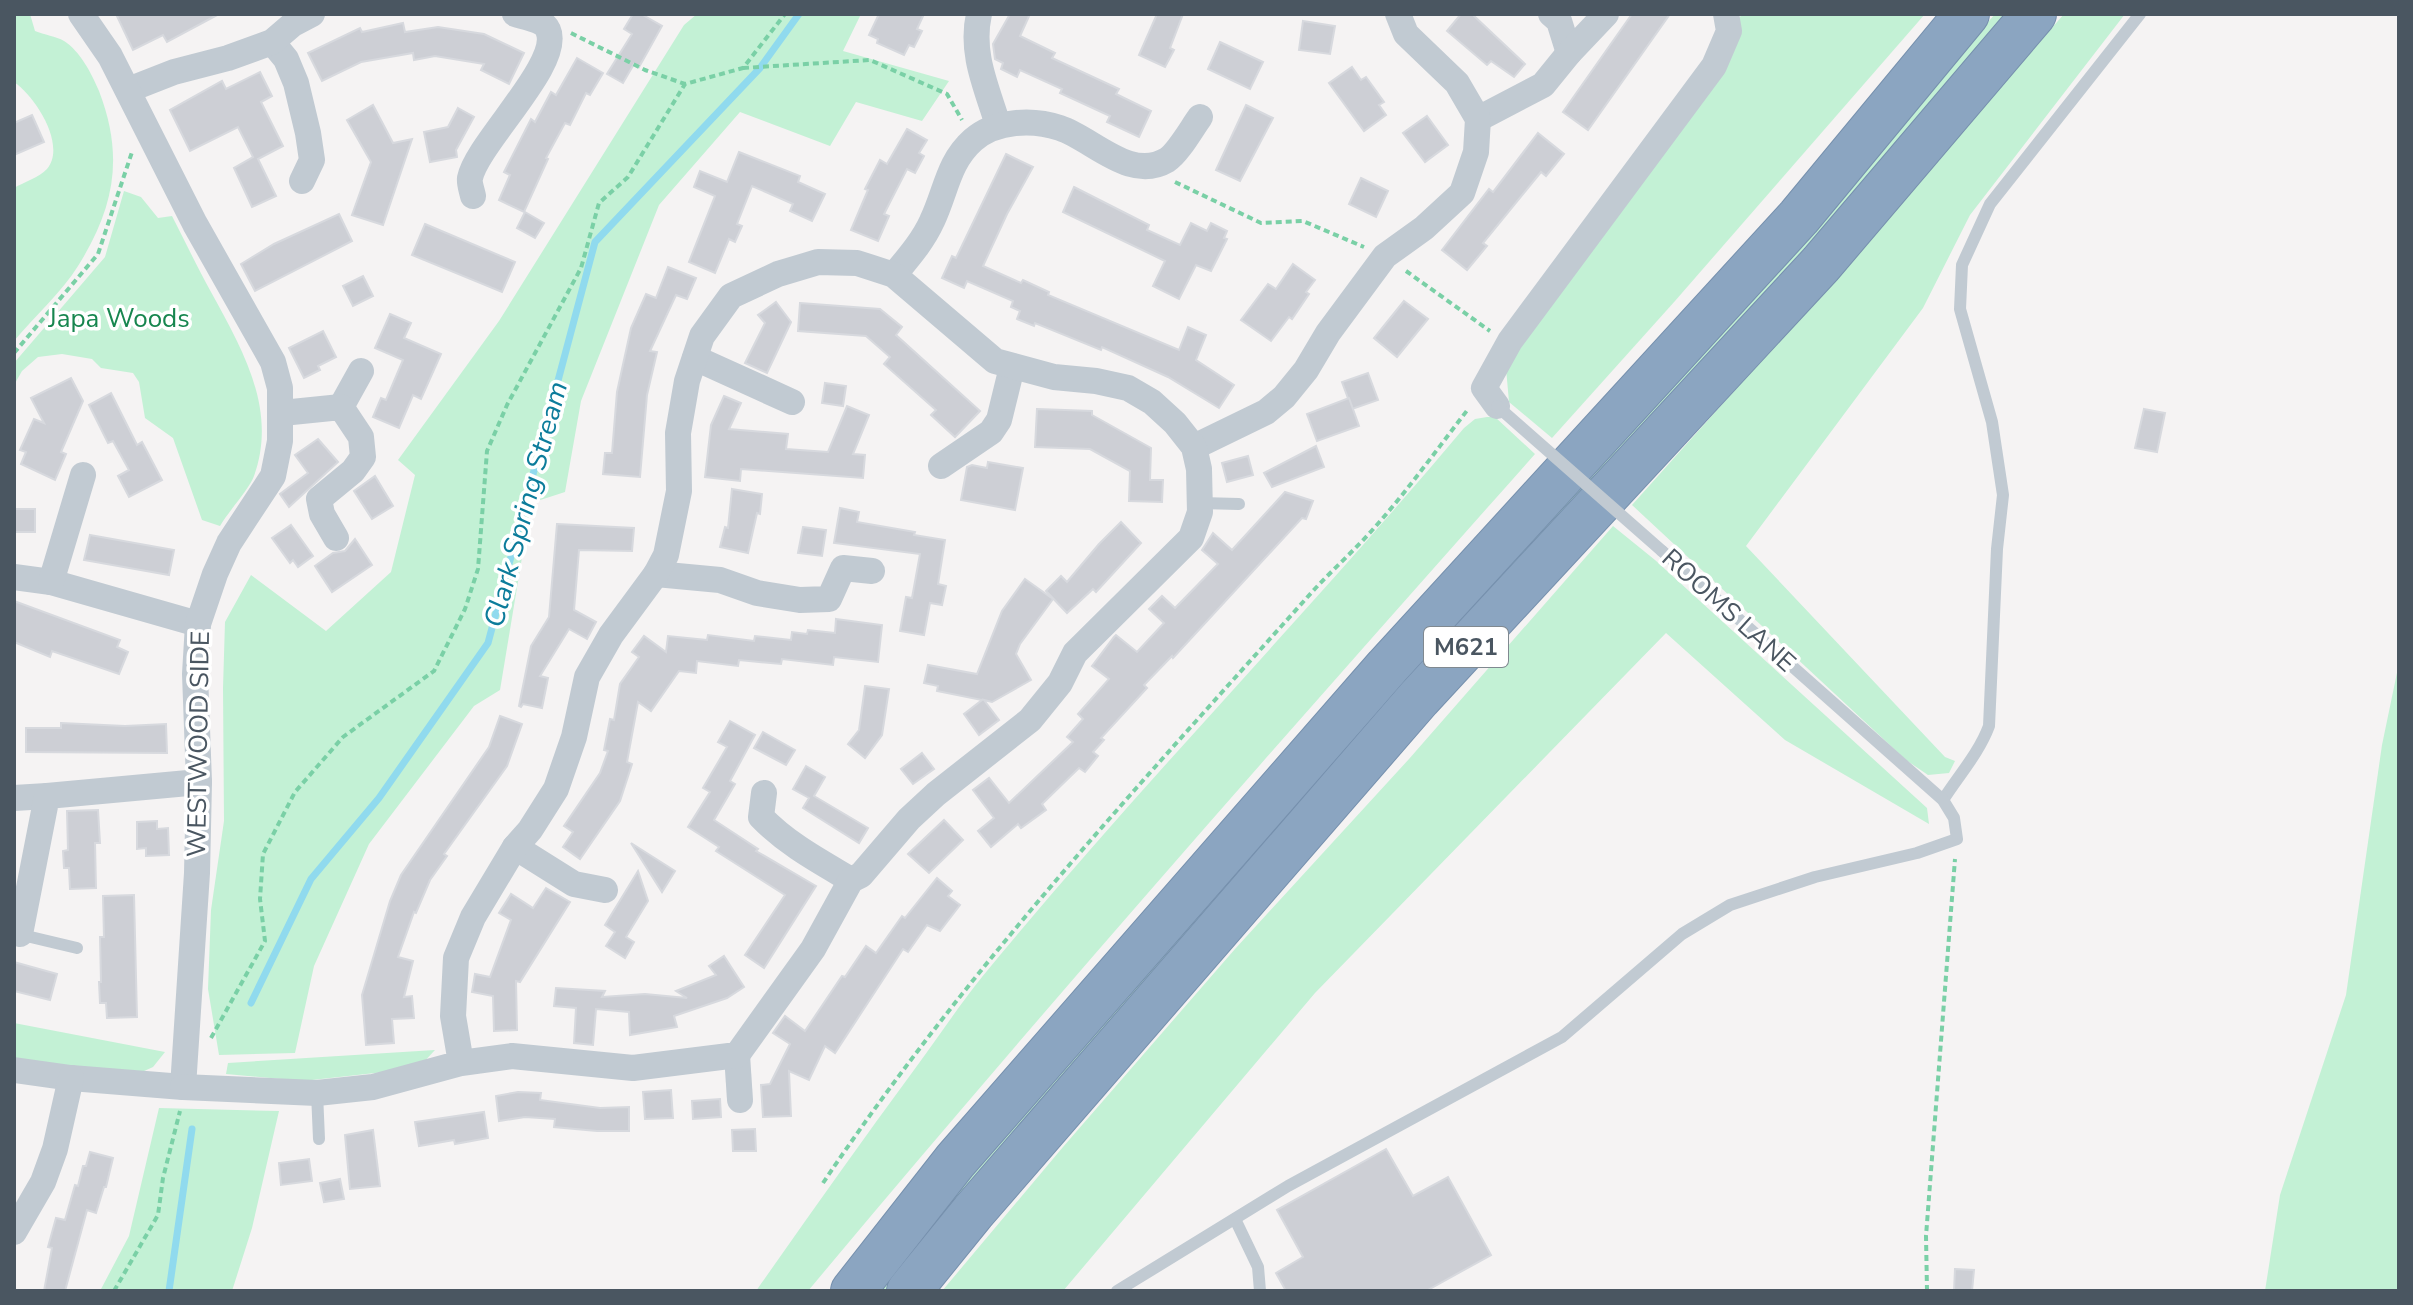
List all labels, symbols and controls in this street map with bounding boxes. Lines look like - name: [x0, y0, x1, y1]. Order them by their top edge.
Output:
- park label: Japa Woods: [47, 301, 190, 336]
- water label: Clark Spring Stream: [475, 377, 577, 632]
- street label: ROOMS LANE: [1654, 541, 1803, 680]
- road number: M621: [1424, 627, 1508, 667]
- street label: WESTWOOD SIDE: [179, 631, 218, 857]

